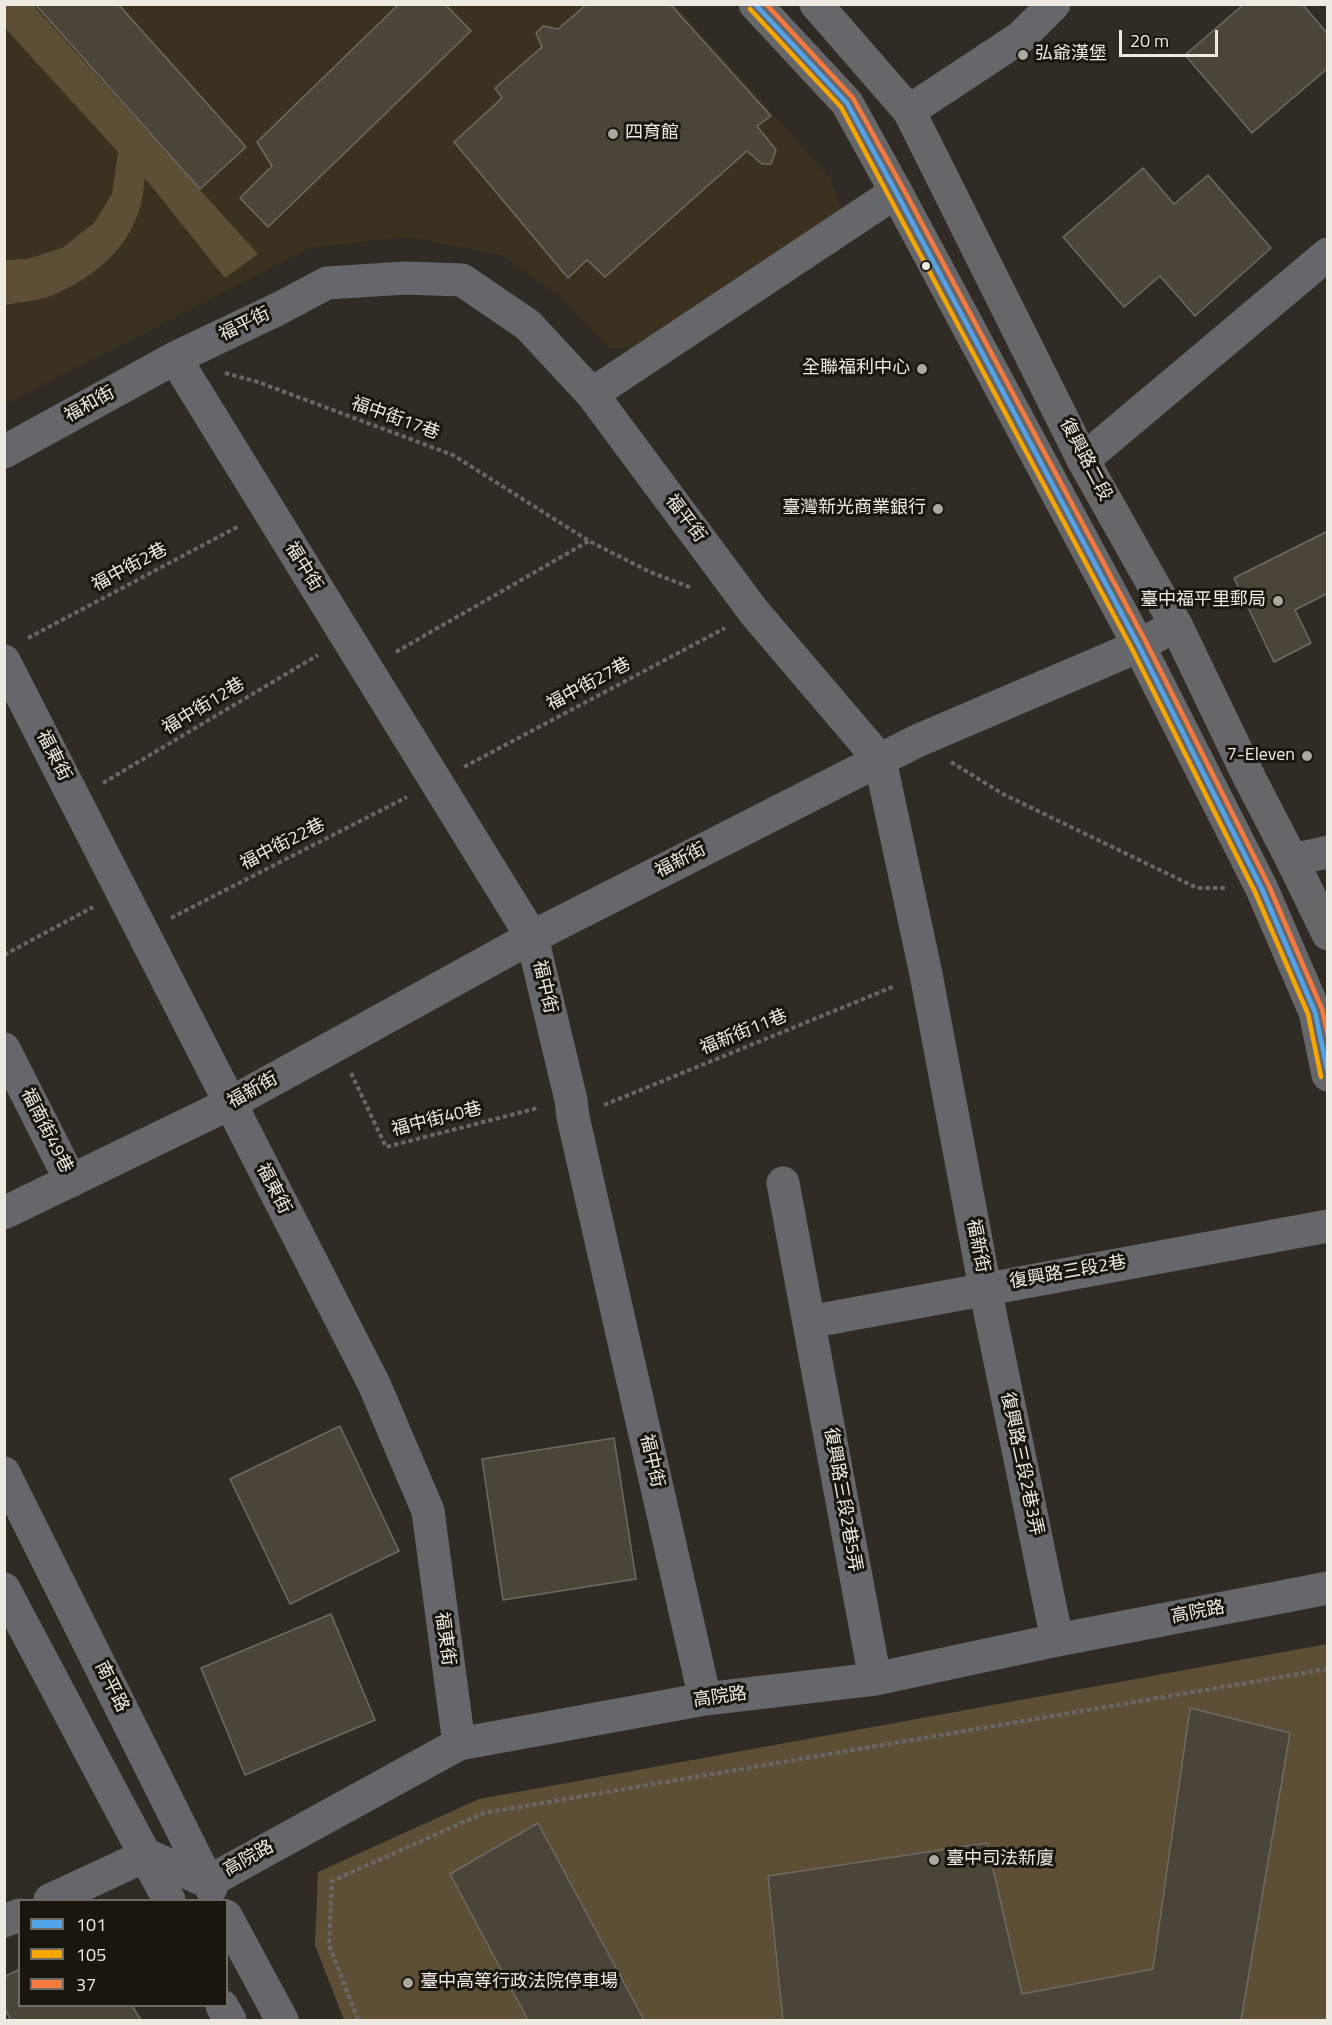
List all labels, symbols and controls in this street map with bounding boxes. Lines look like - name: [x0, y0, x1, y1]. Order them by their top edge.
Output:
- scale bar: [1122, 18, 1221, 56]
- text: 20 m: [1130, 27, 1169, 54]
- place label: 弘爺漢堡: [1035, 44, 1107, 66]
- marker: 弘爺漢堡: [1016, 48, 1030, 62]
- place label: 四育館: [625, 123, 679, 145]
- marker: 四育館: [606, 127, 620, 141]
- unlabelled marker: [920, 260, 932, 272]
- street label: 福平街: [216, 303, 274, 347]
- place label: 全聯福利中心: [802, 358, 910, 380]
- marker: 全聯福利中心: [915, 362, 929, 376]
- street label: 福和街: [61, 382, 119, 428]
- street label: 福中街17巷: [348, 393, 442, 445]
- street label: 復興路二段: [1054, 415, 1116, 505]
- street label: 福平街: [660, 491, 710, 547]
- place label: 臺灣新光商業銀行: [782, 498, 926, 520]
- marker: 臺灣新光商業銀行: [931, 502, 945, 516]
- street label: 福中街: [280, 538, 326, 596]
- street label: 福中街2巷: [89, 539, 171, 597]
- place label: 臺中福平里郵局: [1140, 590, 1266, 612]
- marker: 臺中福平里郵局: [1271, 594, 1285, 608]
- street label: 福中街27巷: [543, 654, 635, 716]
- street label: 福中街12巷: [159, 674, 249, 740]
- street label: 福東街: [31, 727, 75, 785]
- place label: 7-Eleven: [1227, 745, 1295, 767]
- marker: 7-Eleven: [1300, 749, 1314, 763]
- street label: 福中街22巷: [237, 814, 329, 876]
- street label: 福新街: [652, 839, 710, 883]
- street label: 福中街: [527, 958, 561, 1016]
- street label: 福新街11巷: [697, 1006, 791, 1060]
- street label: 福新街: [224, 1068, 282, 1114]
- street label: 福南街49巷: [15, 1085, 77, 1177]
- street label: 福中街40巷: [390, 1098, 484, 1142]
- street label: 福東街: [251, 1160, 295, 1218]
- street label: 福新街: [961, 1217, 993, 1275]
- street label: 復興路三段2巷: [1008, 1252, 1128, 1294]
- street label: 復興路三段2巷3弄: [995, 1390, 1047, 1538]
- street label: 復興路三段2巷5弄: [819, 1426, 865, 1574]
- street label: 福中街: [634, 1432, 668, 1490]
- street label: 高院路: [1169, 1597, 1227, 1629]
- street label: 福東街: [430, 1611, 458, 1667]
- street label: 南平路: [89, 1658, 133, 1716]
- street label: 高院路: [692, 1684, 748, 1712]
- street label: 高院路: [220, 1836, 278, 1882]
- place label: 臺中司法新廈: [946, 1849, 1054, 1871]
- marker: 臺中司法新廈: [927, 1853, 941, 1867]
- legend: [18, 1899, 228, 2007]
- text: 101: [76, 1911, 106, 1938]
- text: 105: [76, 1941, 106, 1968]
- text: 37: [76, 1971, 96, 1998]
- place label: 臺中高等行政法院停車場: [420, 1972, 618, 1994]
- marker: 臺中高等行政法院停車場: [401, 1976, 415, 1990]

